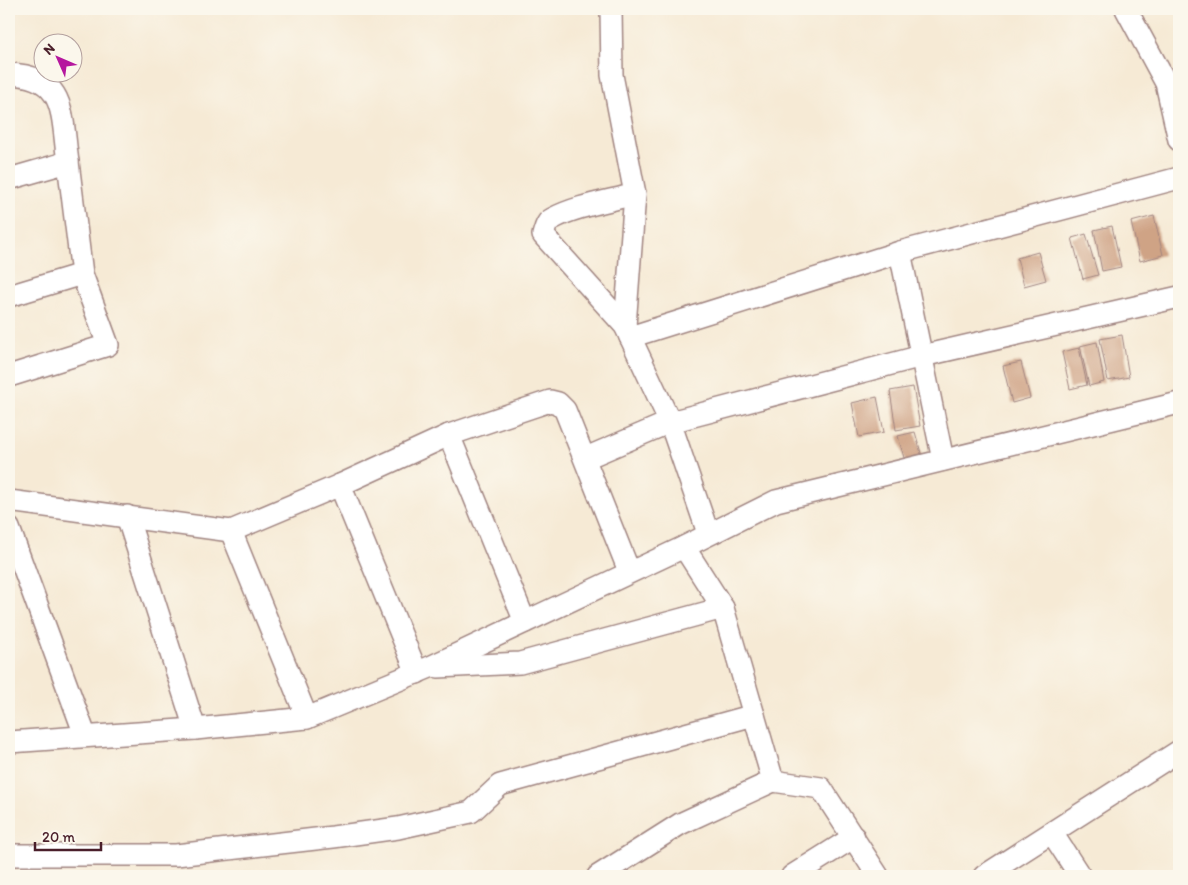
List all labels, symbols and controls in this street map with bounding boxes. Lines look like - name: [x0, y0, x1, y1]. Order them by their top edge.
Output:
- north arrow: [32, 32, 82, 82]
- text: N: [40, 40, 59, 59]
- scale bar: [35, 820, 101, 852]
- text: 20 m: [42, 828, 76, 846]

